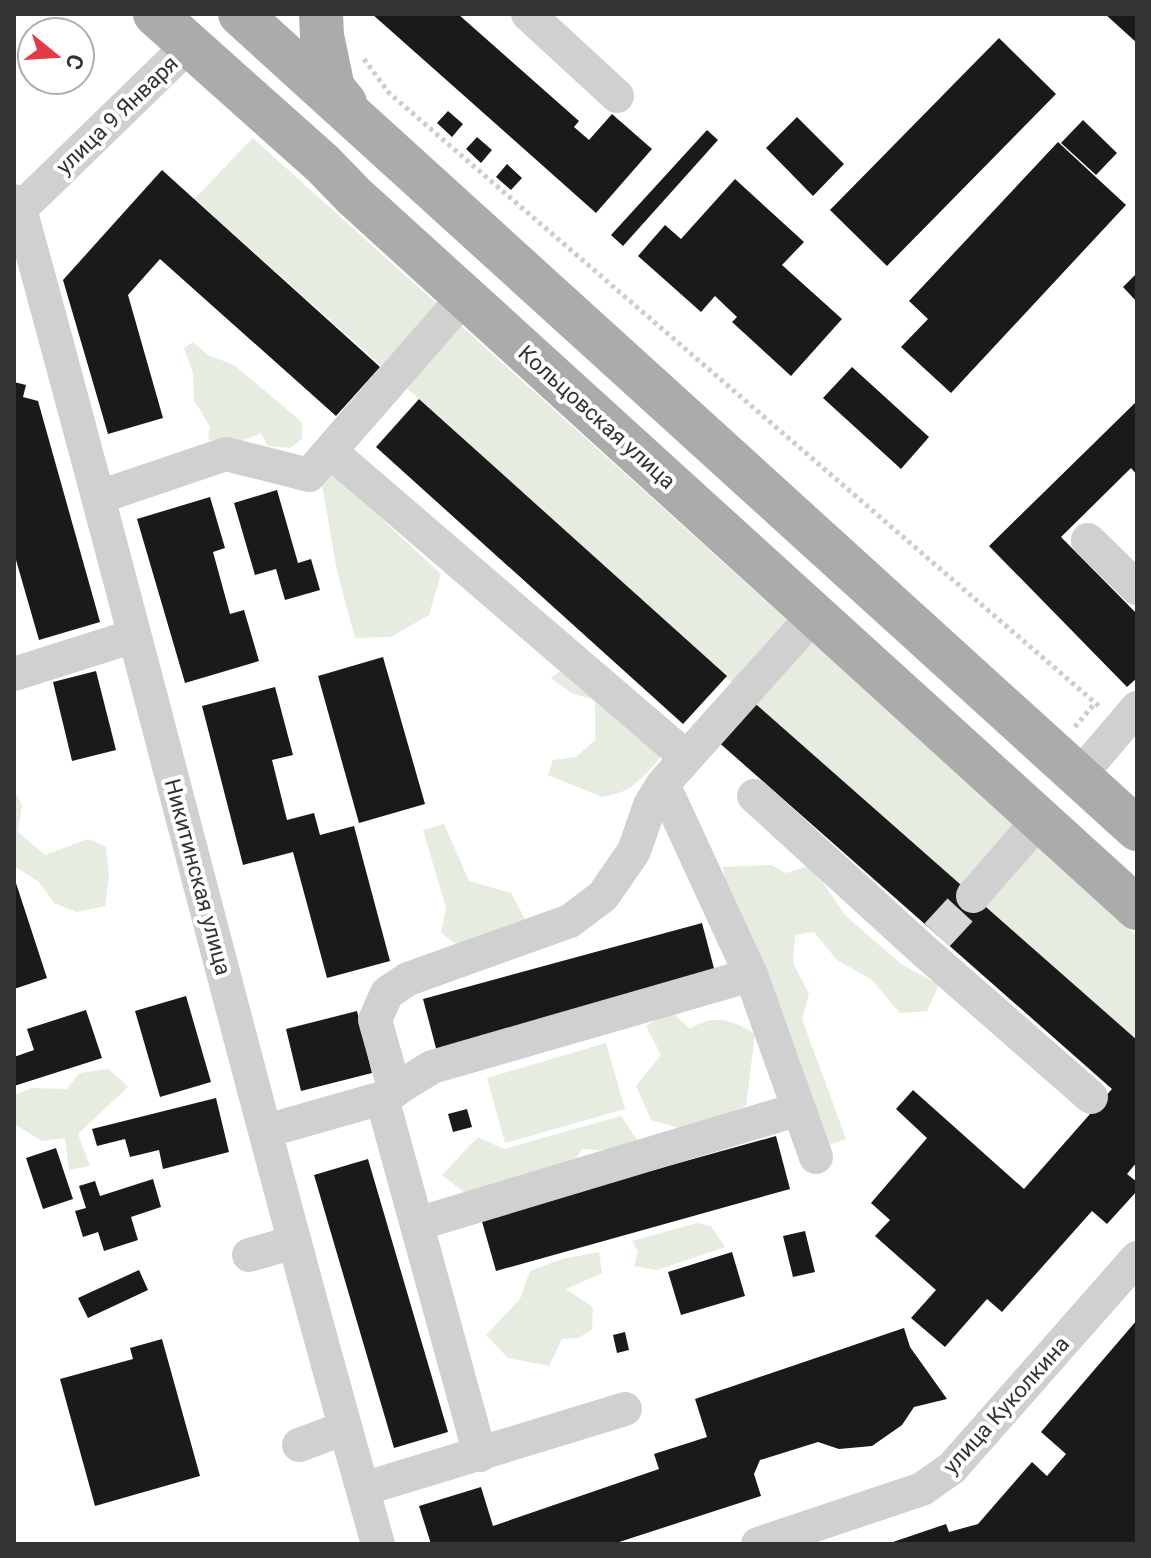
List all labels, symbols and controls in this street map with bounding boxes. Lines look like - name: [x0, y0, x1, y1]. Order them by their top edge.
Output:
- north arrow: [16, 16, 96, 96]
- street label: улица 9 Января: [51, 51, 183, 179]
- text: С: [60, 51, 89, 73]
- street label: Кольцовская улица: [513, 340, 681, 494]
- street label: Никитинская улица: [160, 776, 236, 978]
- street label: улица Куколкина: [938, 1331, 1074, 1479]

